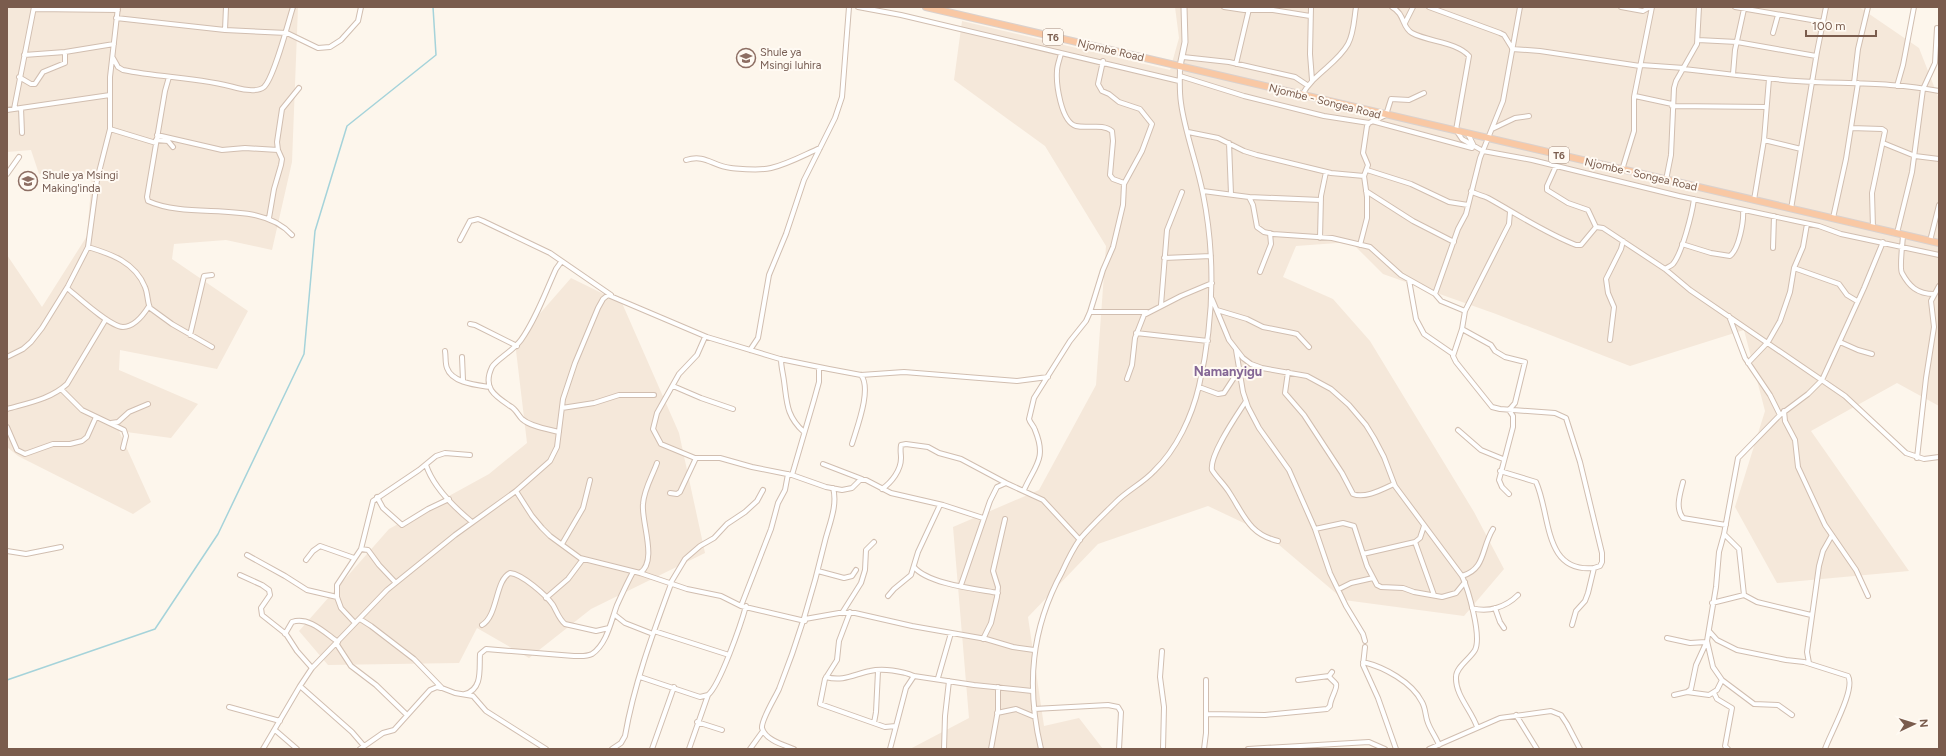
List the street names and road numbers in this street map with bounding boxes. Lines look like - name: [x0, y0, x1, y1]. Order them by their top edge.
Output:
- road number: T6: [1043, 29, 1063, 45]
- street label: Njombe Road: [1076, 37, 1145, 64]
- street label: Njombe - Songea Road: [1267, 81, 1382, 122]
- road number: T6: [1549, 147, 1569, 163]
- street label: Njombe - Songea Road: [1583, 155, 1698, 194]

